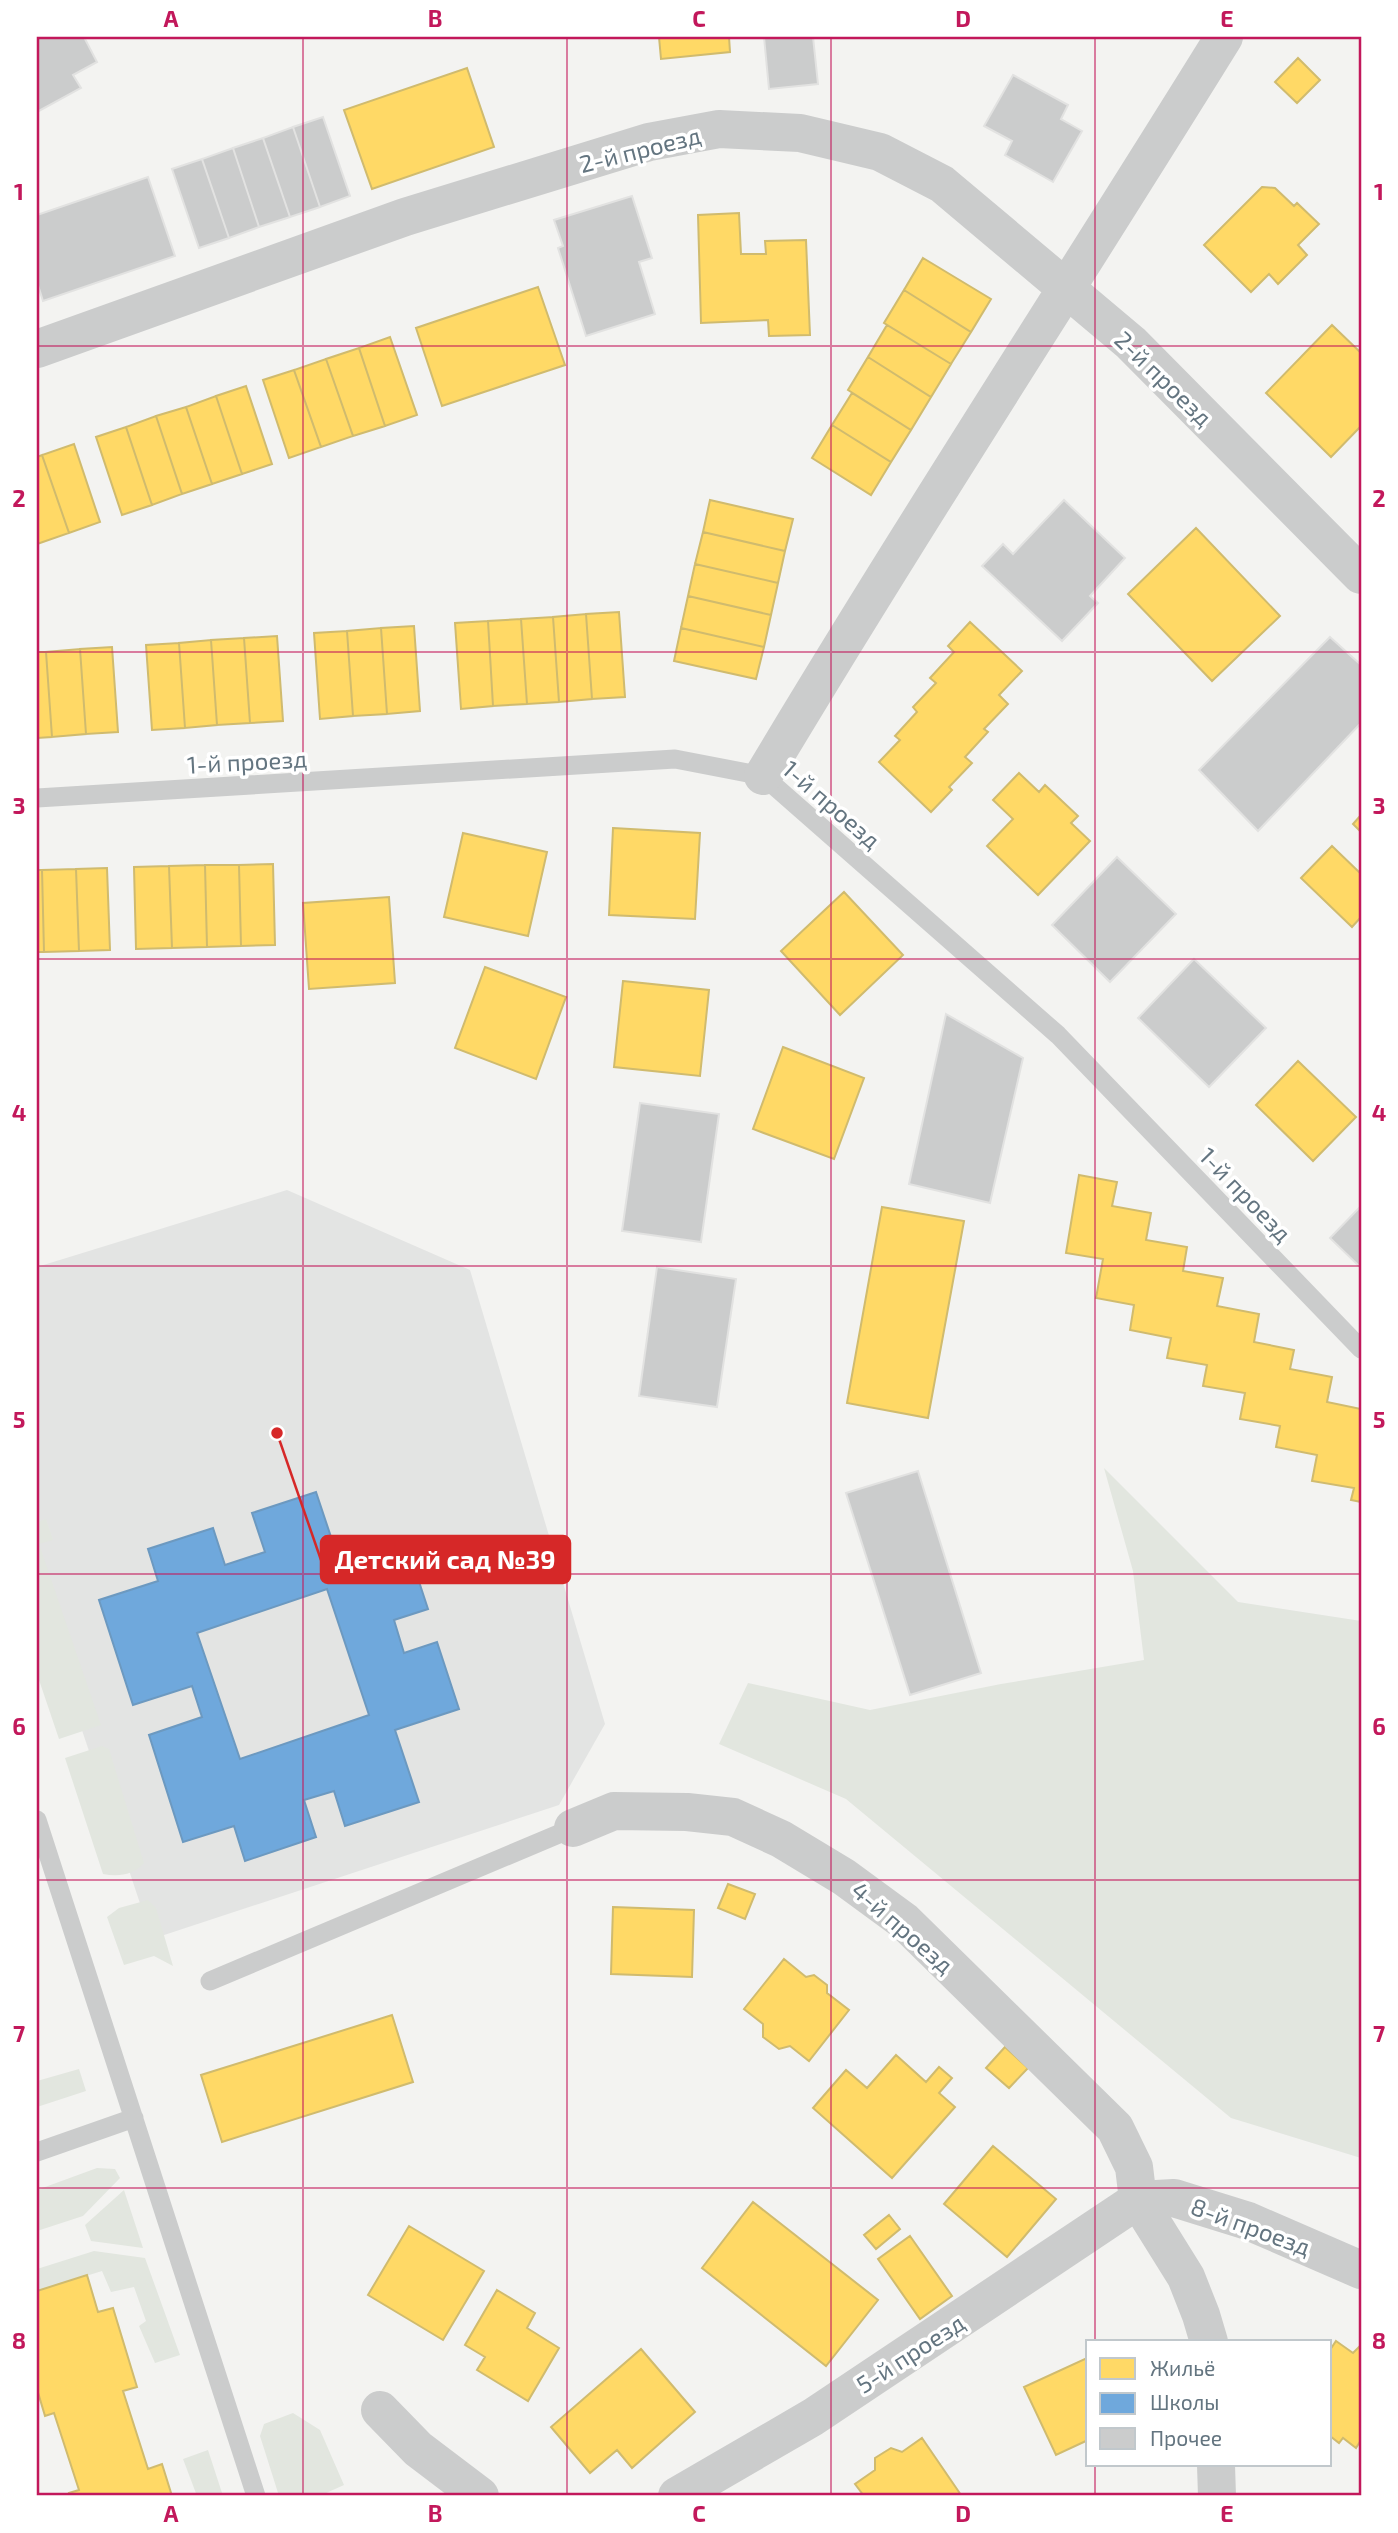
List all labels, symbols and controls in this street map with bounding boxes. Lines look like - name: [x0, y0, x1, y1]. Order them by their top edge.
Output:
- text: A: [163, 4, 179, 32]
- text: B: [428, 4, 442, 32]
- text: C: [692, 4, 706, 32]
- text: D: [955, 4, 971, 32]
- text: E: [1220, 4, 1234, 32]
- street label: 2-й проезд: [576, 120, 704, 178]
- text: 1: [14, 177, 24, 205]
- text: 1: [1374, 177, 1384, 205]
- street label: 2-й проезд: [1109, 324, 1219, 432]
- text: 2: [12, 484, 26, 512]
- text: 2: [1372, 484, 1386, 512]
- street label: 1-й проезд: [186, 743, 308, 779]
- street label: 1-й проезд: [777, 754, 887, 854]
- text: 3: [12, 791, 26, 819]
- text: 3: [1372, 791, 1386, 819]
- text: 4: [12, 1098, 26, 1126]
- text: 4: [1372, 1098, 1386, 1126]
- street label: 1-й проезд: [1194, 1141, 1298, 1247]
- text: 5: [13, 1405, 25, 1433]
- text: 5: [1373, 1405, 1385, 1433]
- callout: Детский сад №39: [321, 1536, 570, 1583]
- text: Детский сад №39: [334, 1543, 556, 1574]
- text: 6: [12, 1712, 26, 1740]
- text: 6: [1372, 1712, 1386, 1740]
- street label: 4-й проезд: [846, 1875, 960, 1979]
- text: 7: [13, 2019, 25, 2047]
- text: 7: [1373, 2019, 1385, 2047]
- street label: 8-й проезд: [1187, 2191, 1315, 2261]
- street label: 5-й проезд: [850, 2307, 970, 2399]
- text: 8: [12, 2326, 26, 2354]
- text: 8: [1372, 2326, 1386, 2354]
- legend: [1086, 2340, 1332, 2466]
- text: Жильё: [1150, 2355, 1215, 2380]
- text: Школы: [1150, 2389, 1219, 2414]
- text: Прочее: [1150, 2425, 1222, 2450]
- text: A: [163, 2499, 179, 2527]
- text: B: [428, 2499, 442, 2527]
- text: C: [692, 2499, 706, 2527]
- text: D: [955, 2499, 971, 2527]
- text: E: [1220, 2499, 1234, 2527]

